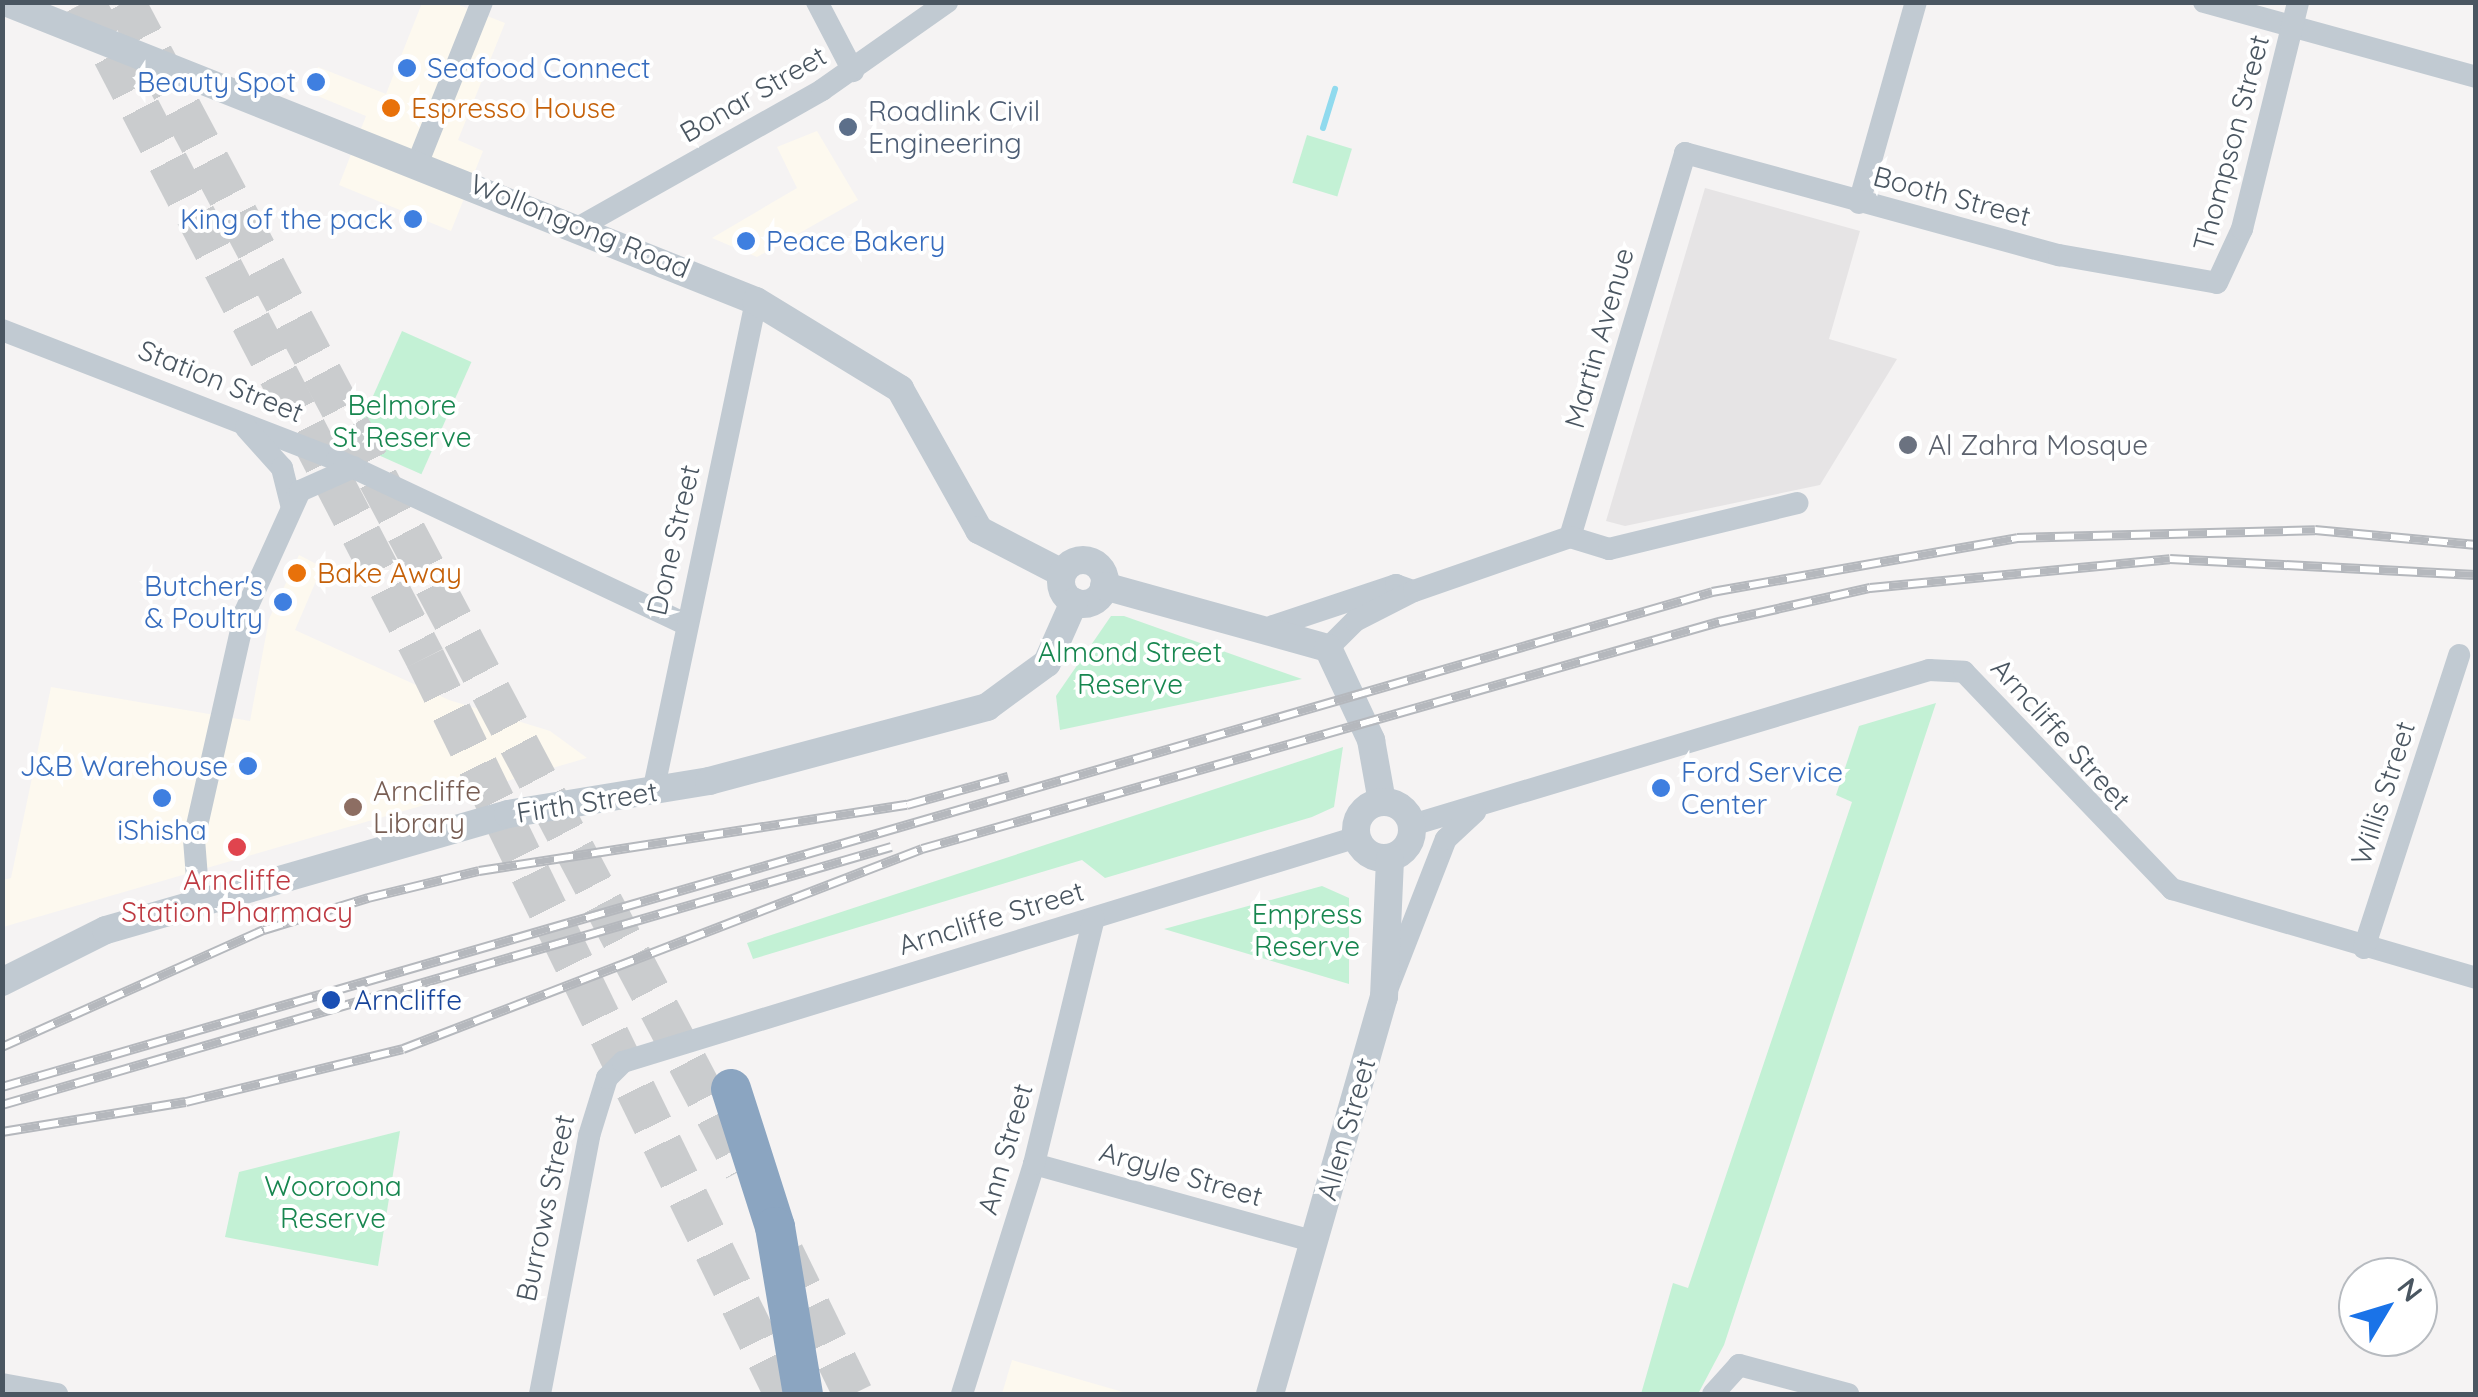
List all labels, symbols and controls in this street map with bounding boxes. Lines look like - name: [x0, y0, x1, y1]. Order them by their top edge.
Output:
- street label: Thompson Street: [2186, 31, 2276, 255]
- street label: Bonar Street: [674, 39, 832, 149]
- place label: Seafood Connect: [427, 51, 650, 85]
- marker: Seafood Connect: [396, 57, 418, 79]
- place label: Beauty Spot: [137, 65, 296, 99]
- marker: Beauty Spot: [305, 71, 327, 93]
- place label: Espresso House: [411, 91, 616, 125]
- place label: Roadlink Civil Engineering: [868, 94, 1040, 160]
- marker: Espresso House: [380, 97, 402, 119]
- marker: Roadlink Civil Engineering: [837, 116, 859, 138]
- street label: Booth Street: [1870, 159, 2034, 233]
- street label: Wollongong Road: [465, 167, 695, 285]
- place label: King of the pack: [180, 202, 393, 236]
- marker: King of the pack: [402, 208, 424, 230]
- place label: Peace Bakery: [766, 224, 945, 258]
- marker: Peace Bakery: [735, 230, 757, 252]
- street label: Martin Avenue: [1557, 244, 1641, 432]
- street label: Station Street: [134, 333, 308, 429]
- park label: Belmore St Reserve: [333, 388, 471, 454]
- place label: Al Zahra Mosque: [1928, 428, 2148, 462]
- marker: Al Zahra Mosque: [1897, 434, 1919, 456]
- street label: Done Street: [639, 461, 707, 619]
- place label: Bake Away: [317, 556, 462, 590]
- marker: Bake Away: [286, 562, 308, 584]
- place label: Butcher's & Poultry: [144, 569, 263, 635]
- marker: Butcher's & Poultry: [272, 591, 294, 613]
- park label: Almond Street Reserve: [1038, 635, 1222, 701]
- street label: Arncliffe Street: [1984, 651, 2138, 817]
- street label: Willis Street: [2344, 717, 2422, 869]
- place label: J&B Warehouse: [20, 749, 228, 783]
- marker: J&B Warehouse: [237, 755, 259, 777]
- place label: Ford Service Center: [1681, 755, 1843, 821]
- place label: Arncliffe Library: [373, 774, 481, 840]
- street label: Firth Street: [514, 774, 660, 830]
- marker: Ford Service Center: [1650, 777, 1672, 799]
- marker: iShisha: [151, 787, 173, 809]
- marker: Arncliffe Library: [342, 796, 364, 818]
- place label: iShisha: [117, 813, 207, 847]
- marker: Arncliffe Station Pharmacy: [226, 836, 248, 858]
- place label: Arncliffe Station Pharmacy: [121, 863, 353, 929]
- street label: Arncliffe Street: [894, 874, 1088, 962]
- park label: Empress Reserve: [1252, 897, 1362, 963]
- place label: Arncliffe: [354, 983, 462, 1017]
- marker: Arncliffe: [318, 987, 344, 1013]
- street label: Allen Street: [1310, 1054, 1382, 1204]
- street label: Ann Street: [970, 1080, 1040, 1218]
- street label: Burrows Street: [509, 1111, 581, 1305]
- street label: Argyle Street: [1096, 1135, 1266, 1213]
- park label: Wooroona Reserve: [264, 1169, 402, 1235]
- north arrow: [2338, 1257, 2438, 1357]
- text: N: [2390, 1271, 2431, 1308]

